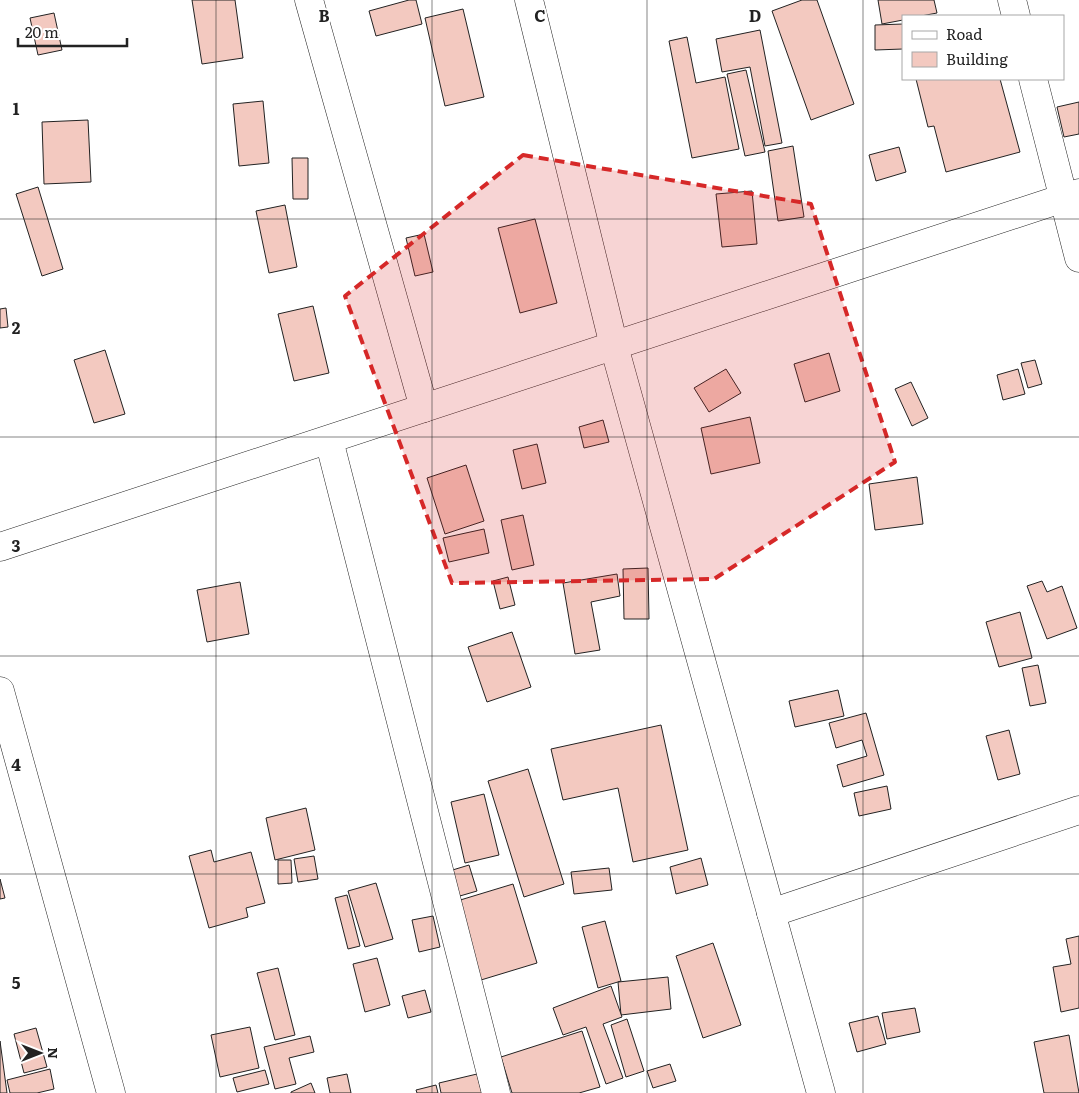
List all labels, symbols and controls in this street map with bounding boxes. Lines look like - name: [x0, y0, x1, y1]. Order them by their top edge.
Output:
- text: B: [318, 3, 330, 27]
- text: C: [534, 3, 546, 27]
- text: D: [749, 3, 761, 27]
- scale bar: [18, 15, 126, 47]
- legend: [902, 15, 1064, 80]
- text: 20 m: [25, 20, 59, 43]
- text: Road: [946, 22, 982, 45]
- text: Building: [946, 47, 1008, 70]
- text: 1: [13, 96, 20, 120]
- text: 2: [12, 315, 21, 339]
- text: 3: [12, 533, 21, 557]
- text: 4: [11, 752, 21, 776]
- text: 5: [12, 970, 21, 994]
- north arrow: [15, 1028, 65, 1078]
- text: N: [44, 1047, 64, 1059]

